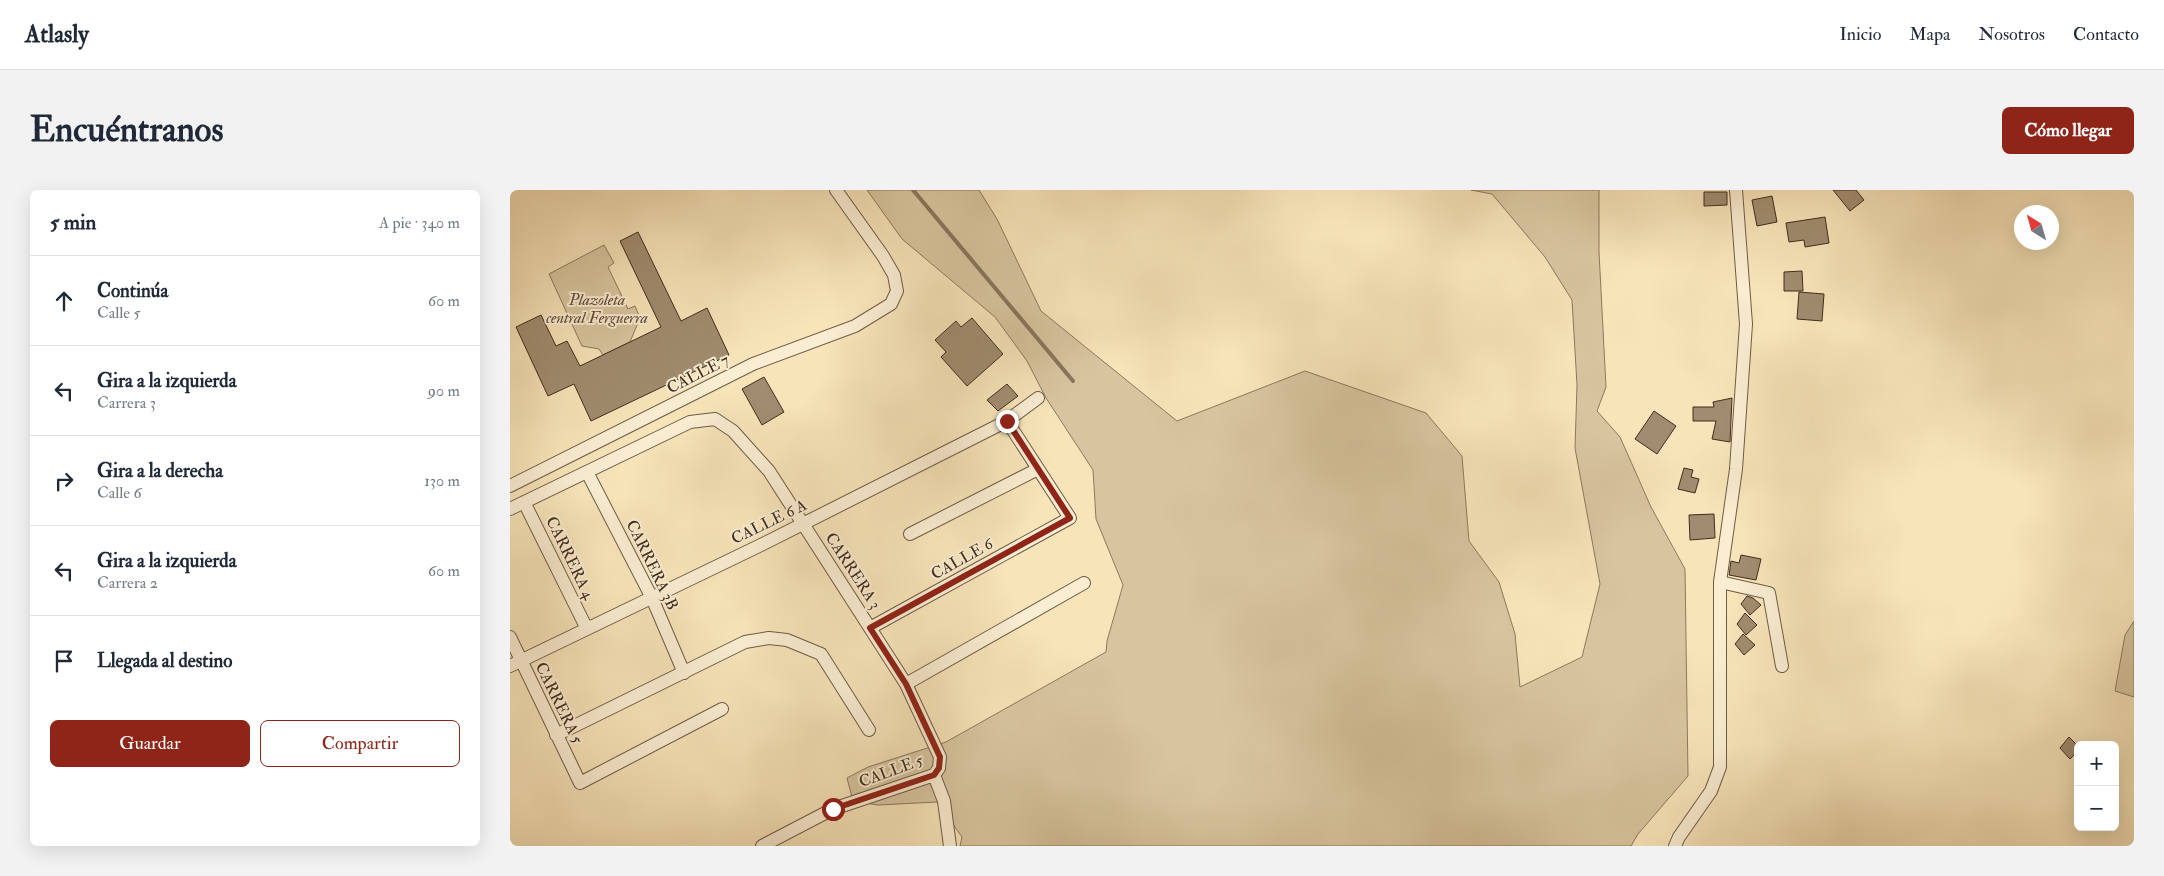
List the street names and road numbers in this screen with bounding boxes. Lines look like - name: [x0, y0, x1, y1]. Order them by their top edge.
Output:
- street label: CALLE 7: [663, 350, 733, 398]
- street label: CALLE 6 A: [728, 495, 810, 549]
- street label: CARRERA 4: [541, 513, 599, 604]
- street label: CARRERA 3B: [622, 517, 682, 613]
- street label: CARRERA 3: [821, 529, 885, 613]
- street label: CALLE 6: [927, 533, 997, 584]
- street label: CARRERA 5: [531, 659, 587, 747]
- street label: CALLE 5: [856, 750, 926, 792]

